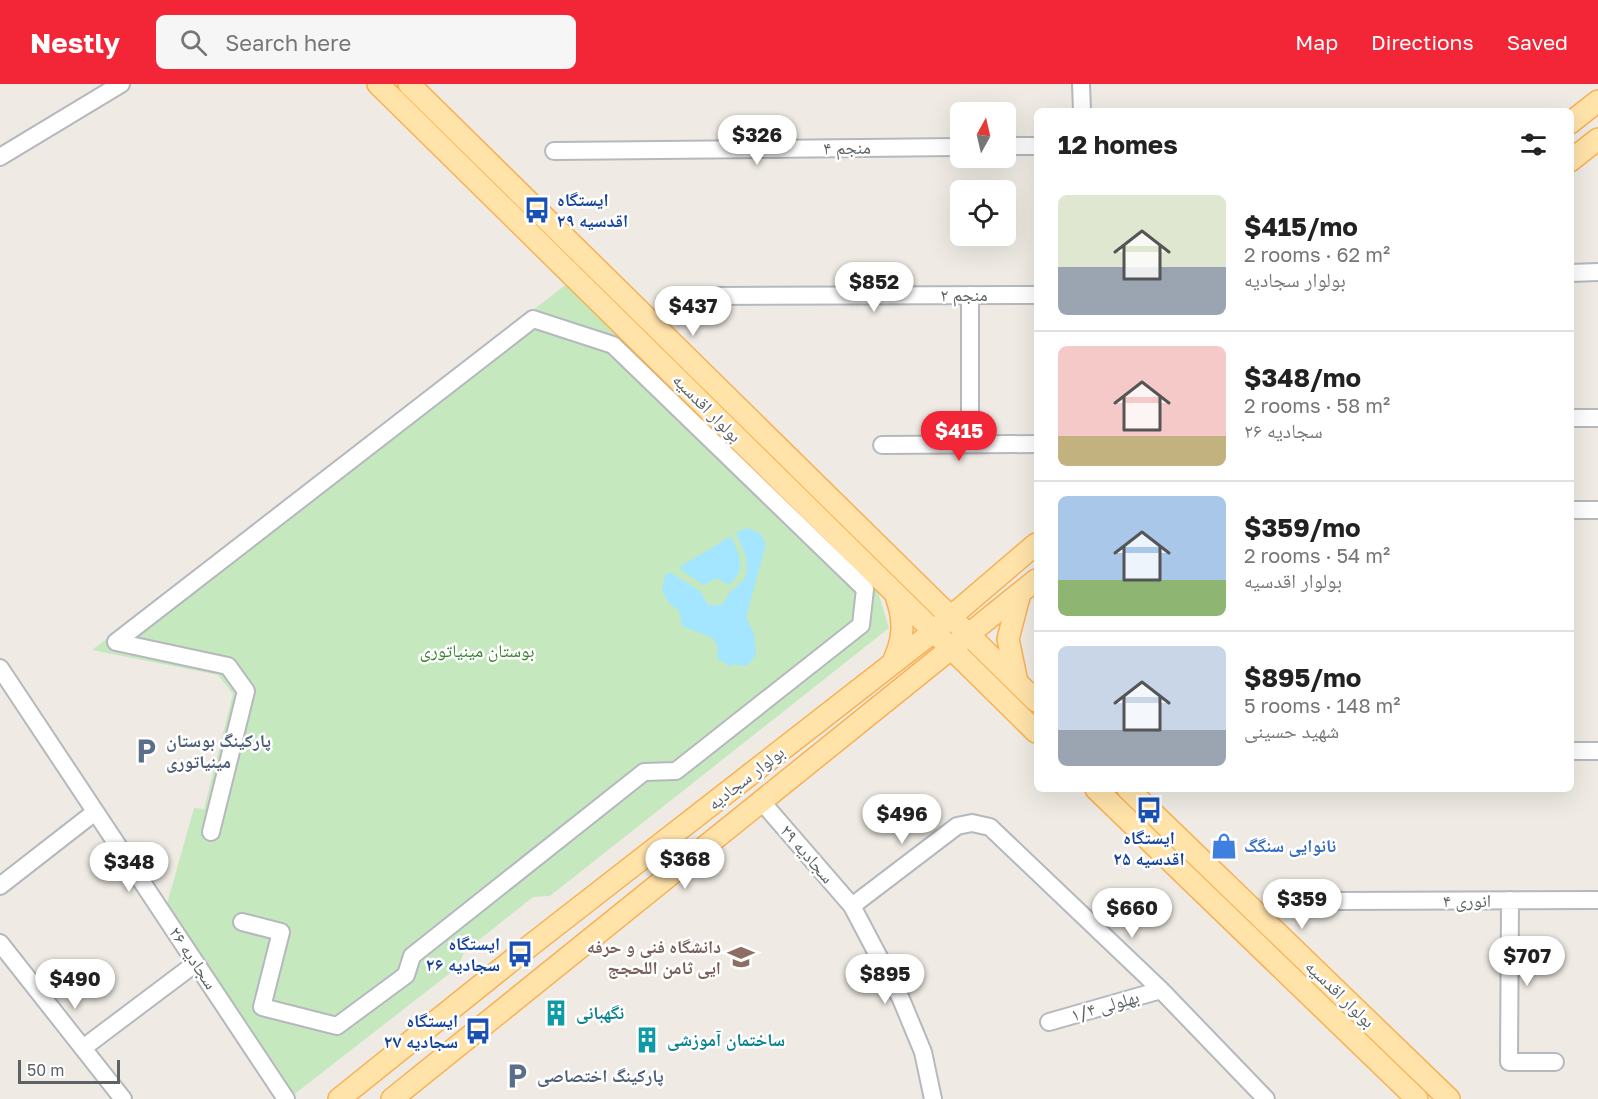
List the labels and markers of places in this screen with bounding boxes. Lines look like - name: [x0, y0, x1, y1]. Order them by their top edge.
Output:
- pin: $326: [721, 115, 793, 166]
- place label: ایستگاه اقدسیه ۲۹: [557, 188, 628, 231]
- bus stop icon: ایستگاه اقدسیه ۲۹: [522, 195, 552, 225]
- pin: $852: [838, 262, 910, 313]
- pin: $437: [657, 286, 729, 337]
- pin: $415: [923, 411, 995, 462]
- place label: پارکینگ بوستان مینیاتوری: [166, 729, 271, 773]
- parking icon: پارکینگ بوستان مینیاتوری: [131, 736, 161, 766]
- pin: $496: [866, 794, 938, 845]
- bus stop icon: ایستگاه اقدسیه ۲۵: [1134, 795, 1164, 825]
- place label: ایستگاه اقدسیه ۲۵: [1113, 826, 1185, 869]
- shop icon: نانوایی سنگگ: [1209, 831, 1239, 861]
- place label: نانوایی سنگگ: [1244, 834, 1336, 857]
- pin: $368: [649, 839, 721, 890]
- pin: $348: [93, 842, 165, 893]
- pin: $359: [1266, 879, 1338, 930]
- pin: $660: [1096, 888, 1168, 939]
- place label: ایستگاه سجادیه ۲۶: [426, 932, 500, 975]
- place label: دانشگاه فنی و حرفه ایی ثامن اللحجج: [587, 935, 721, 980]
- pin: $707: [1491, 936, 1563, 987]
- bus stop icon: ایستگاه سجادیه ۲۶: [505, 939, 535, 969]
- school or university icon: دانشگاه فنی و حرفه ایی ثامن اللحجج: [726, 942, 756, 972]
- pin: $895: [849, 954, 921, 1005]
- pin: $490: [39, 959, 111, 1010]
- building icon: نگهبانی: [541, 998, 571, 1028]
- place label: نگهبانی: [576, 1001, 624, 1024]
- place label: ایستگاه سجادیه ۲۷: [384, 1009, 458, 1052]
- bus stop icon: ایستگاه سجادیه ۲۷: [463, 1016, 493, 1046]
- building icon: ساختمان آموزشی: [632, 1025, 662, 1055]
- place label: ساختمان آموزشی: [667, 1028, 785, 1051]
- parking icon: پارکینگ اختصاصی: [502, 1061, 532, 1091]
- place label: پارکینگ اختصاصی: [537, 1064, 664, 1087]

